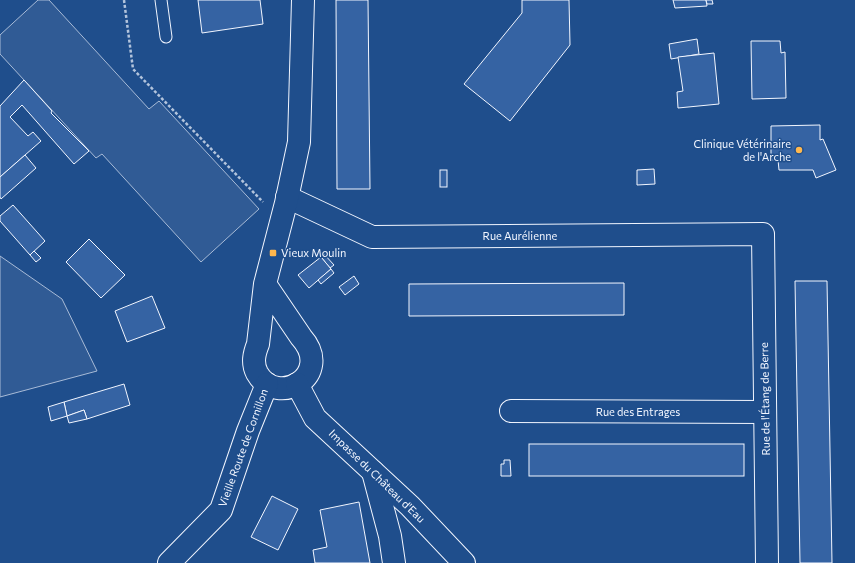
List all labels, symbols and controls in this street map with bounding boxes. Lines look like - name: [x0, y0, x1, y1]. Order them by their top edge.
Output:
- place label: Clinique Vétérinaire de l'Arche: [693, 137, 791, 163]
- marker: Clinique Vétérinaire de l'Arche: [794, 145, 804, 155]
- street label: Rue Aurélienne: [483, 229, 558, 242]
- place label: Vieux Moulin: [281, 246, 346, 259]
- marker: Vieux Moulin: [268, 248, 278, 258]
- street label: Rue de l'Étang de Berre: [756, 342, 772, 456]
- street label: Vieille Route de Cornillon: [215, 387, 270, 509]
- street label: Rue des Entrages: [596, 405, 680, 418]
- street label: Impasse du Château d'Eau: [327, 426, 428, 525]

